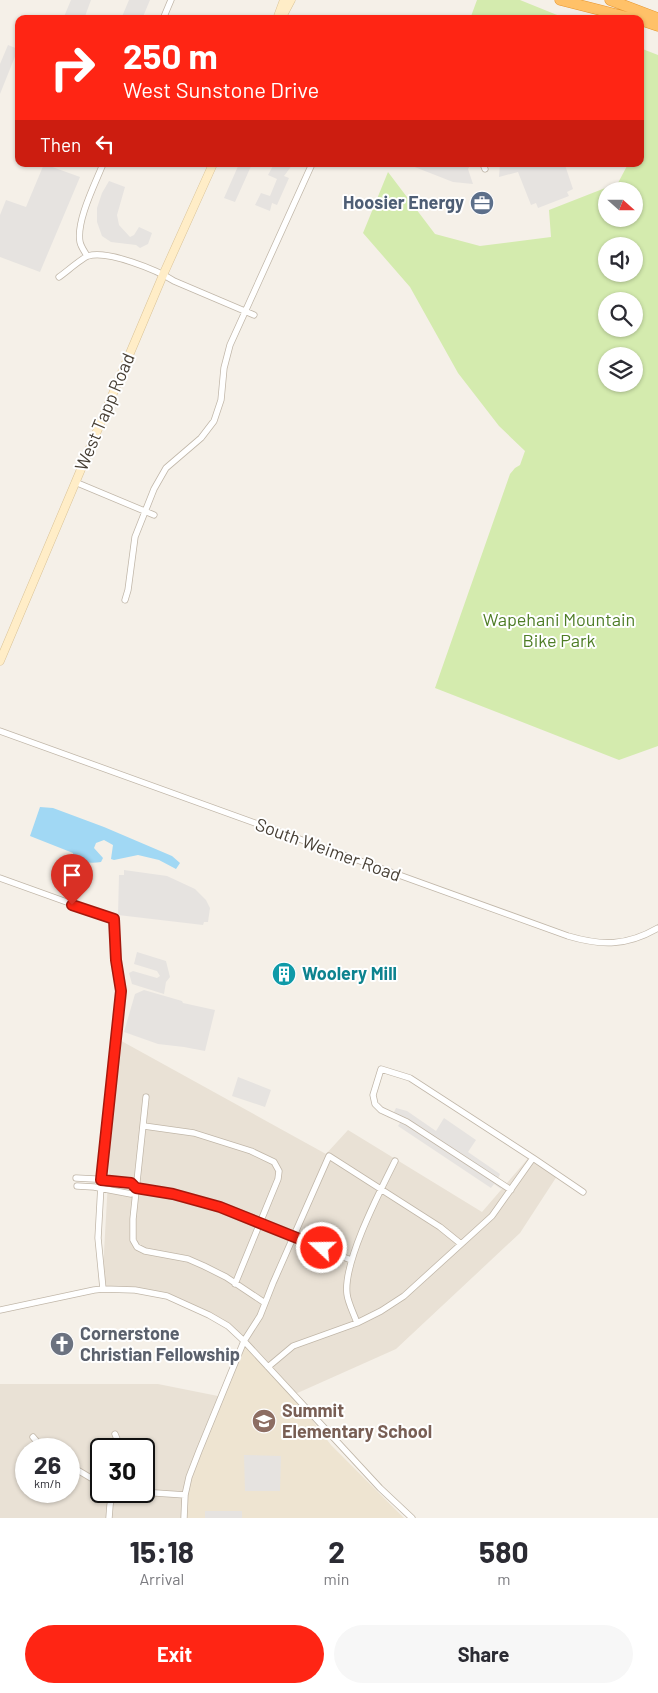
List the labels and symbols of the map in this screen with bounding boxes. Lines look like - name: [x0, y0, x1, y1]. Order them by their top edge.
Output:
- north arrow: [598, 182, 642, 228]
- office icon: Hoosier Energy: [469, 190, 495, 216]
- place label: Hoosier Energy: [343, 191, 464, 213]
- street label: West Tapp Road: [69, 350, 139, 474]
- park label: Wapehani Mountain Bike Park: [483, 608, 635, 651]
- street label: South Weimer Road: [253, 813, 404, 886]
- pin: [51, 854, 93, 905]
- building icon: Woolery Mill: [271, 961, 297, 987]
- place label: Woolery Mill: [302, 962, 397, 984]
- position arrow: [295, 1221, 347, 1273]
- place label: Cornerstone Christian Fellowship: [80, 1322, 240, 1365]
- church icon: Cornerstone Christian Fellowship: [49, 1331, 75, 1357]
- place label: Summit Elementary School: [282, 1399, 432, 1442]
- school or university icon: Summit Elementary School: [251, 1408, 277, 1434]
- speed limit sign: 30: [90, 1438, 155, 1503]

